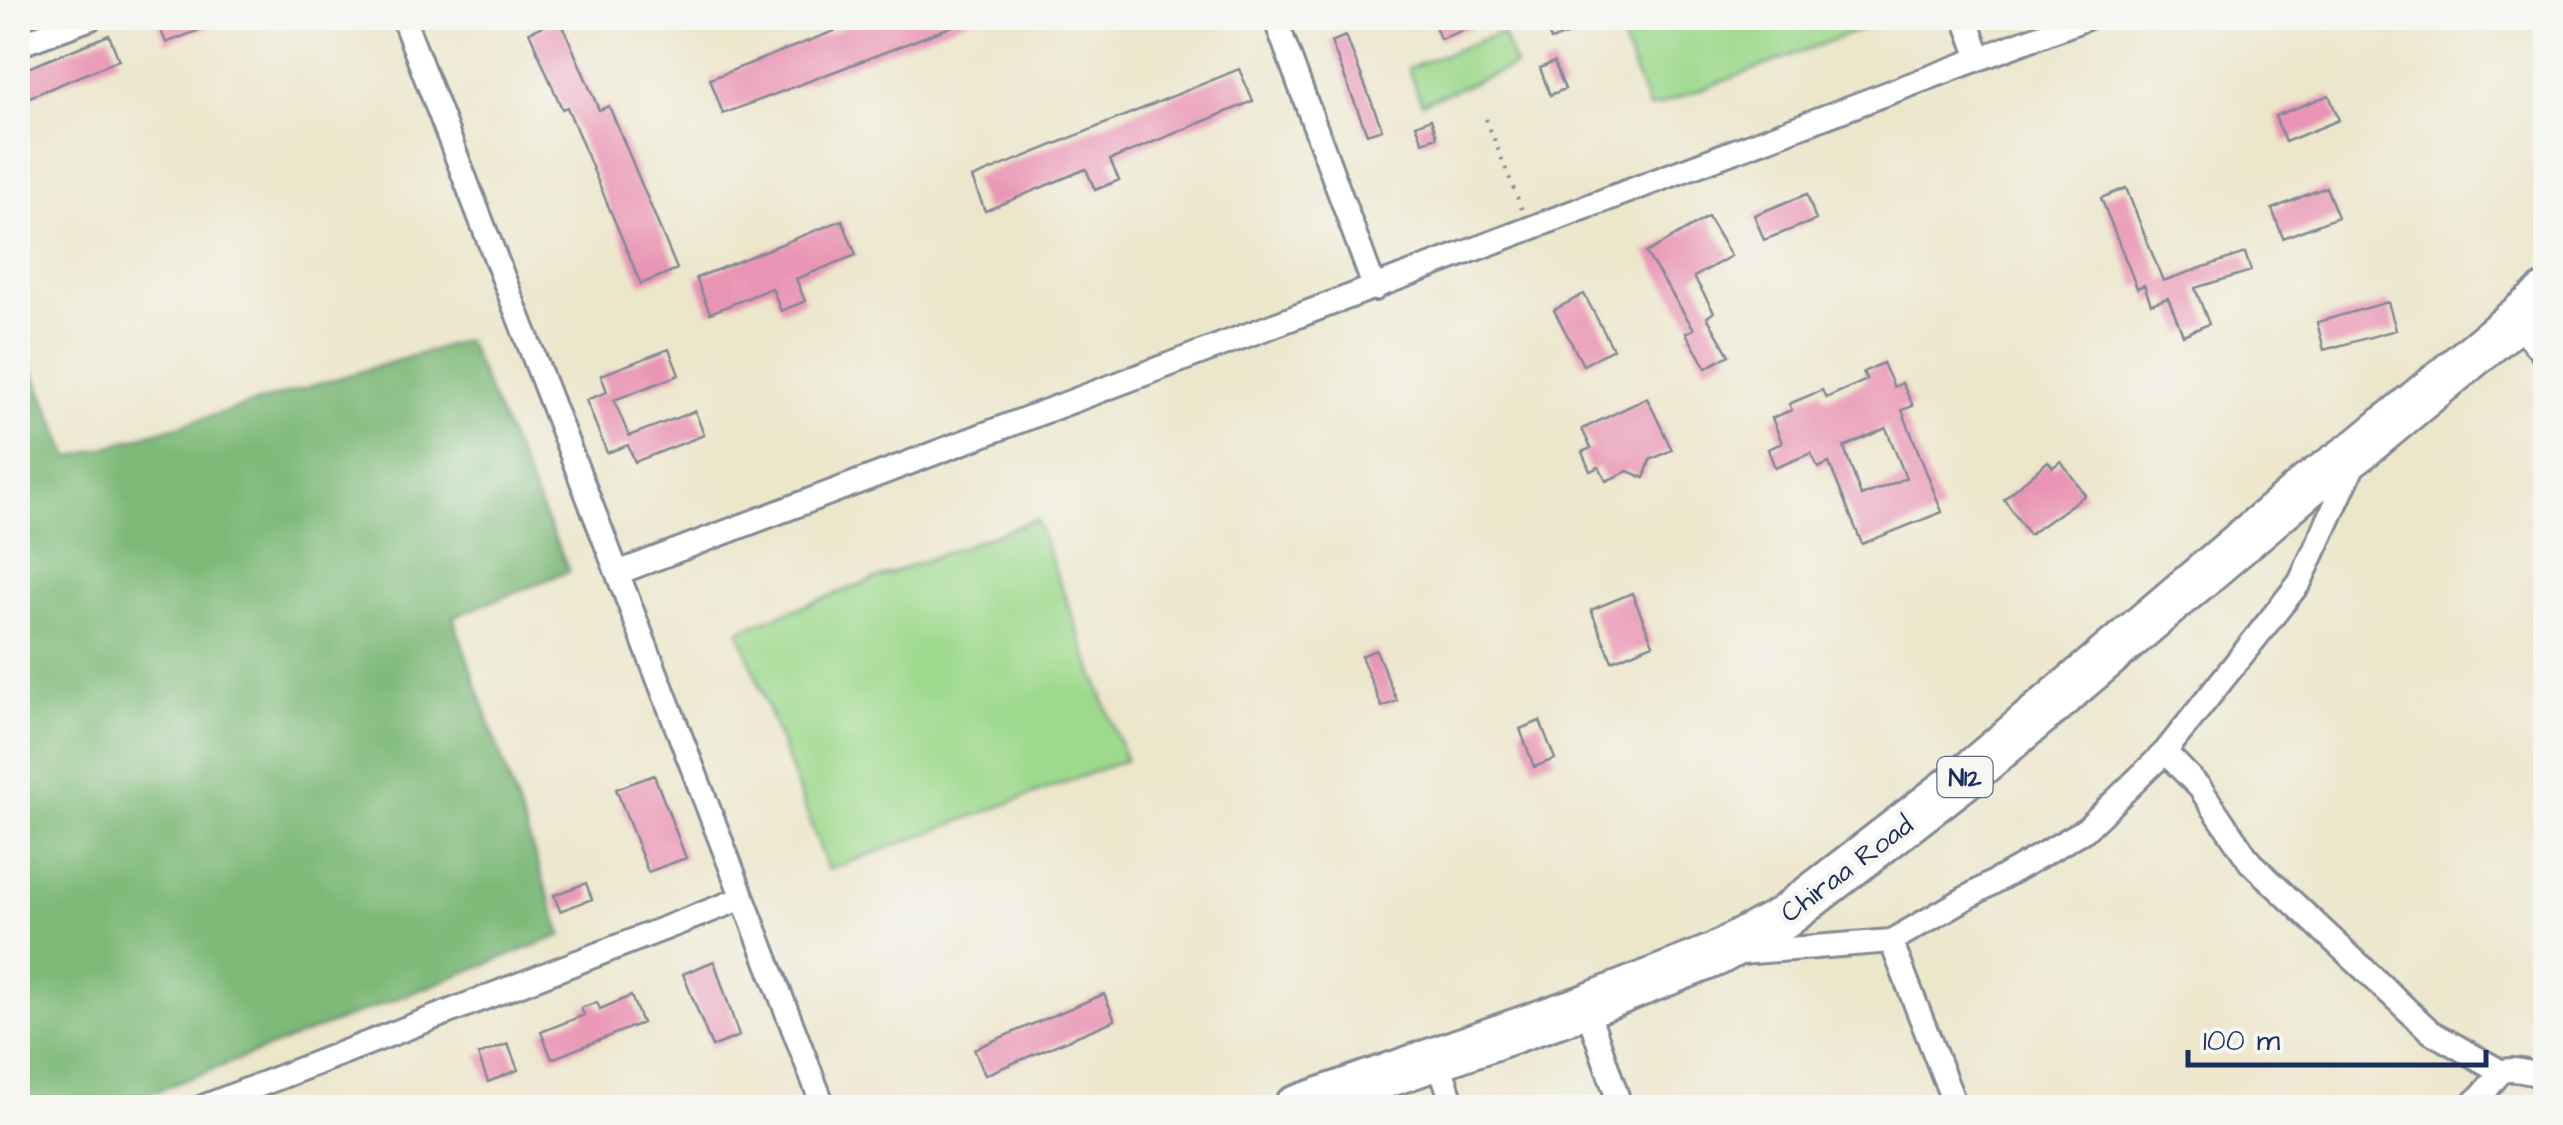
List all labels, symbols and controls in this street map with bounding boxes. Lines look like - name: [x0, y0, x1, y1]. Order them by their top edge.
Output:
- road number: N12: [1938, 757, 1992, 797]
- street label: Chiraa Road: [1772, 806, 1921, 932]
- scale bar: [2188, 1005, 2486, 1067]
- text: 100 m: [2203, 1020, 2281, 1062]

